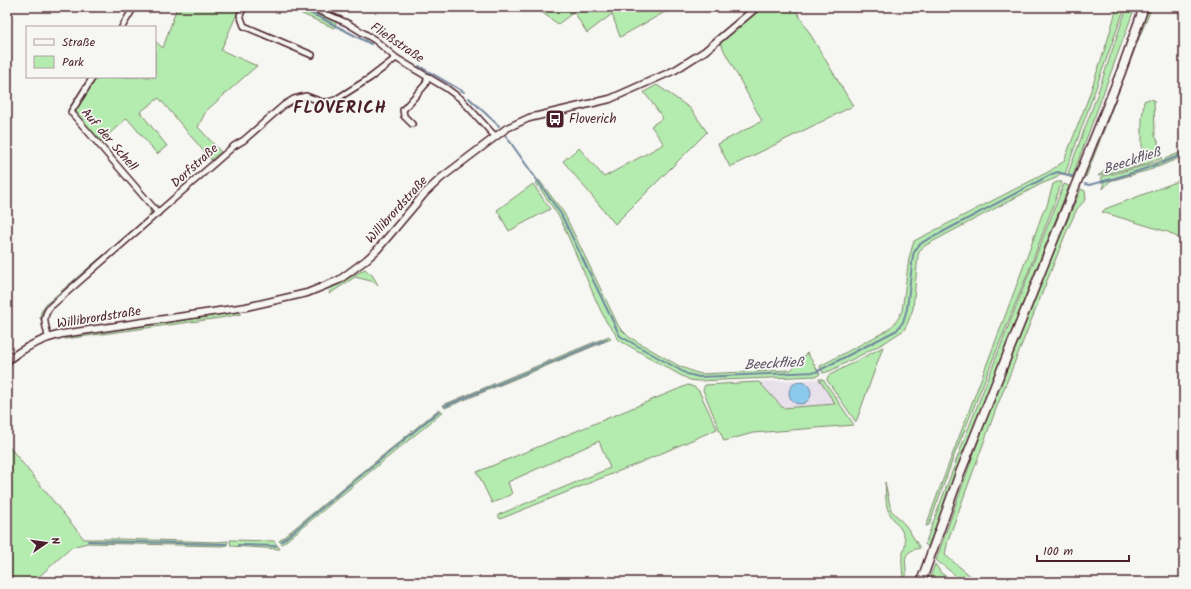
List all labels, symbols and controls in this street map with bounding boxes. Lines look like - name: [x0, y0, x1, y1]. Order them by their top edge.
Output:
- street label: Fließstraße: [366, 17, 428, 69]
- legend: [26, 26, 156, 78]
- text: Straße: [62, 33, 96, 52]
- text: Park: [62, 53, 84, 72]
- district label: FLOVERICH: [293, 95, 387, 122]
- street label: Auf der Schell: [75, 104, 143, 176]
- bus stop icon: Floverich: [544, 108, 566, 130]
- place label: Floverich: [569, 109, 616, 130]
- street label: Dorfstraße: [166, 139, 224, 193]
- water label: Beeckfließ: [1100, 141, 1166, 181]
- street label: Willibrordstraße: [361, 171, 433, 249]
- street label: Willibrordstraße: [55, 301, 143, 335]
- water label: Beeckfließ: [744, 351, 806, 377]
- north arrow: [26, 523, 66, 563]
- text: N: [45, 536, 64, 546]
- scale bar: [1037, 537, 1129, 563]
- text: 100 m: [1043, 542, 1074, 561]

